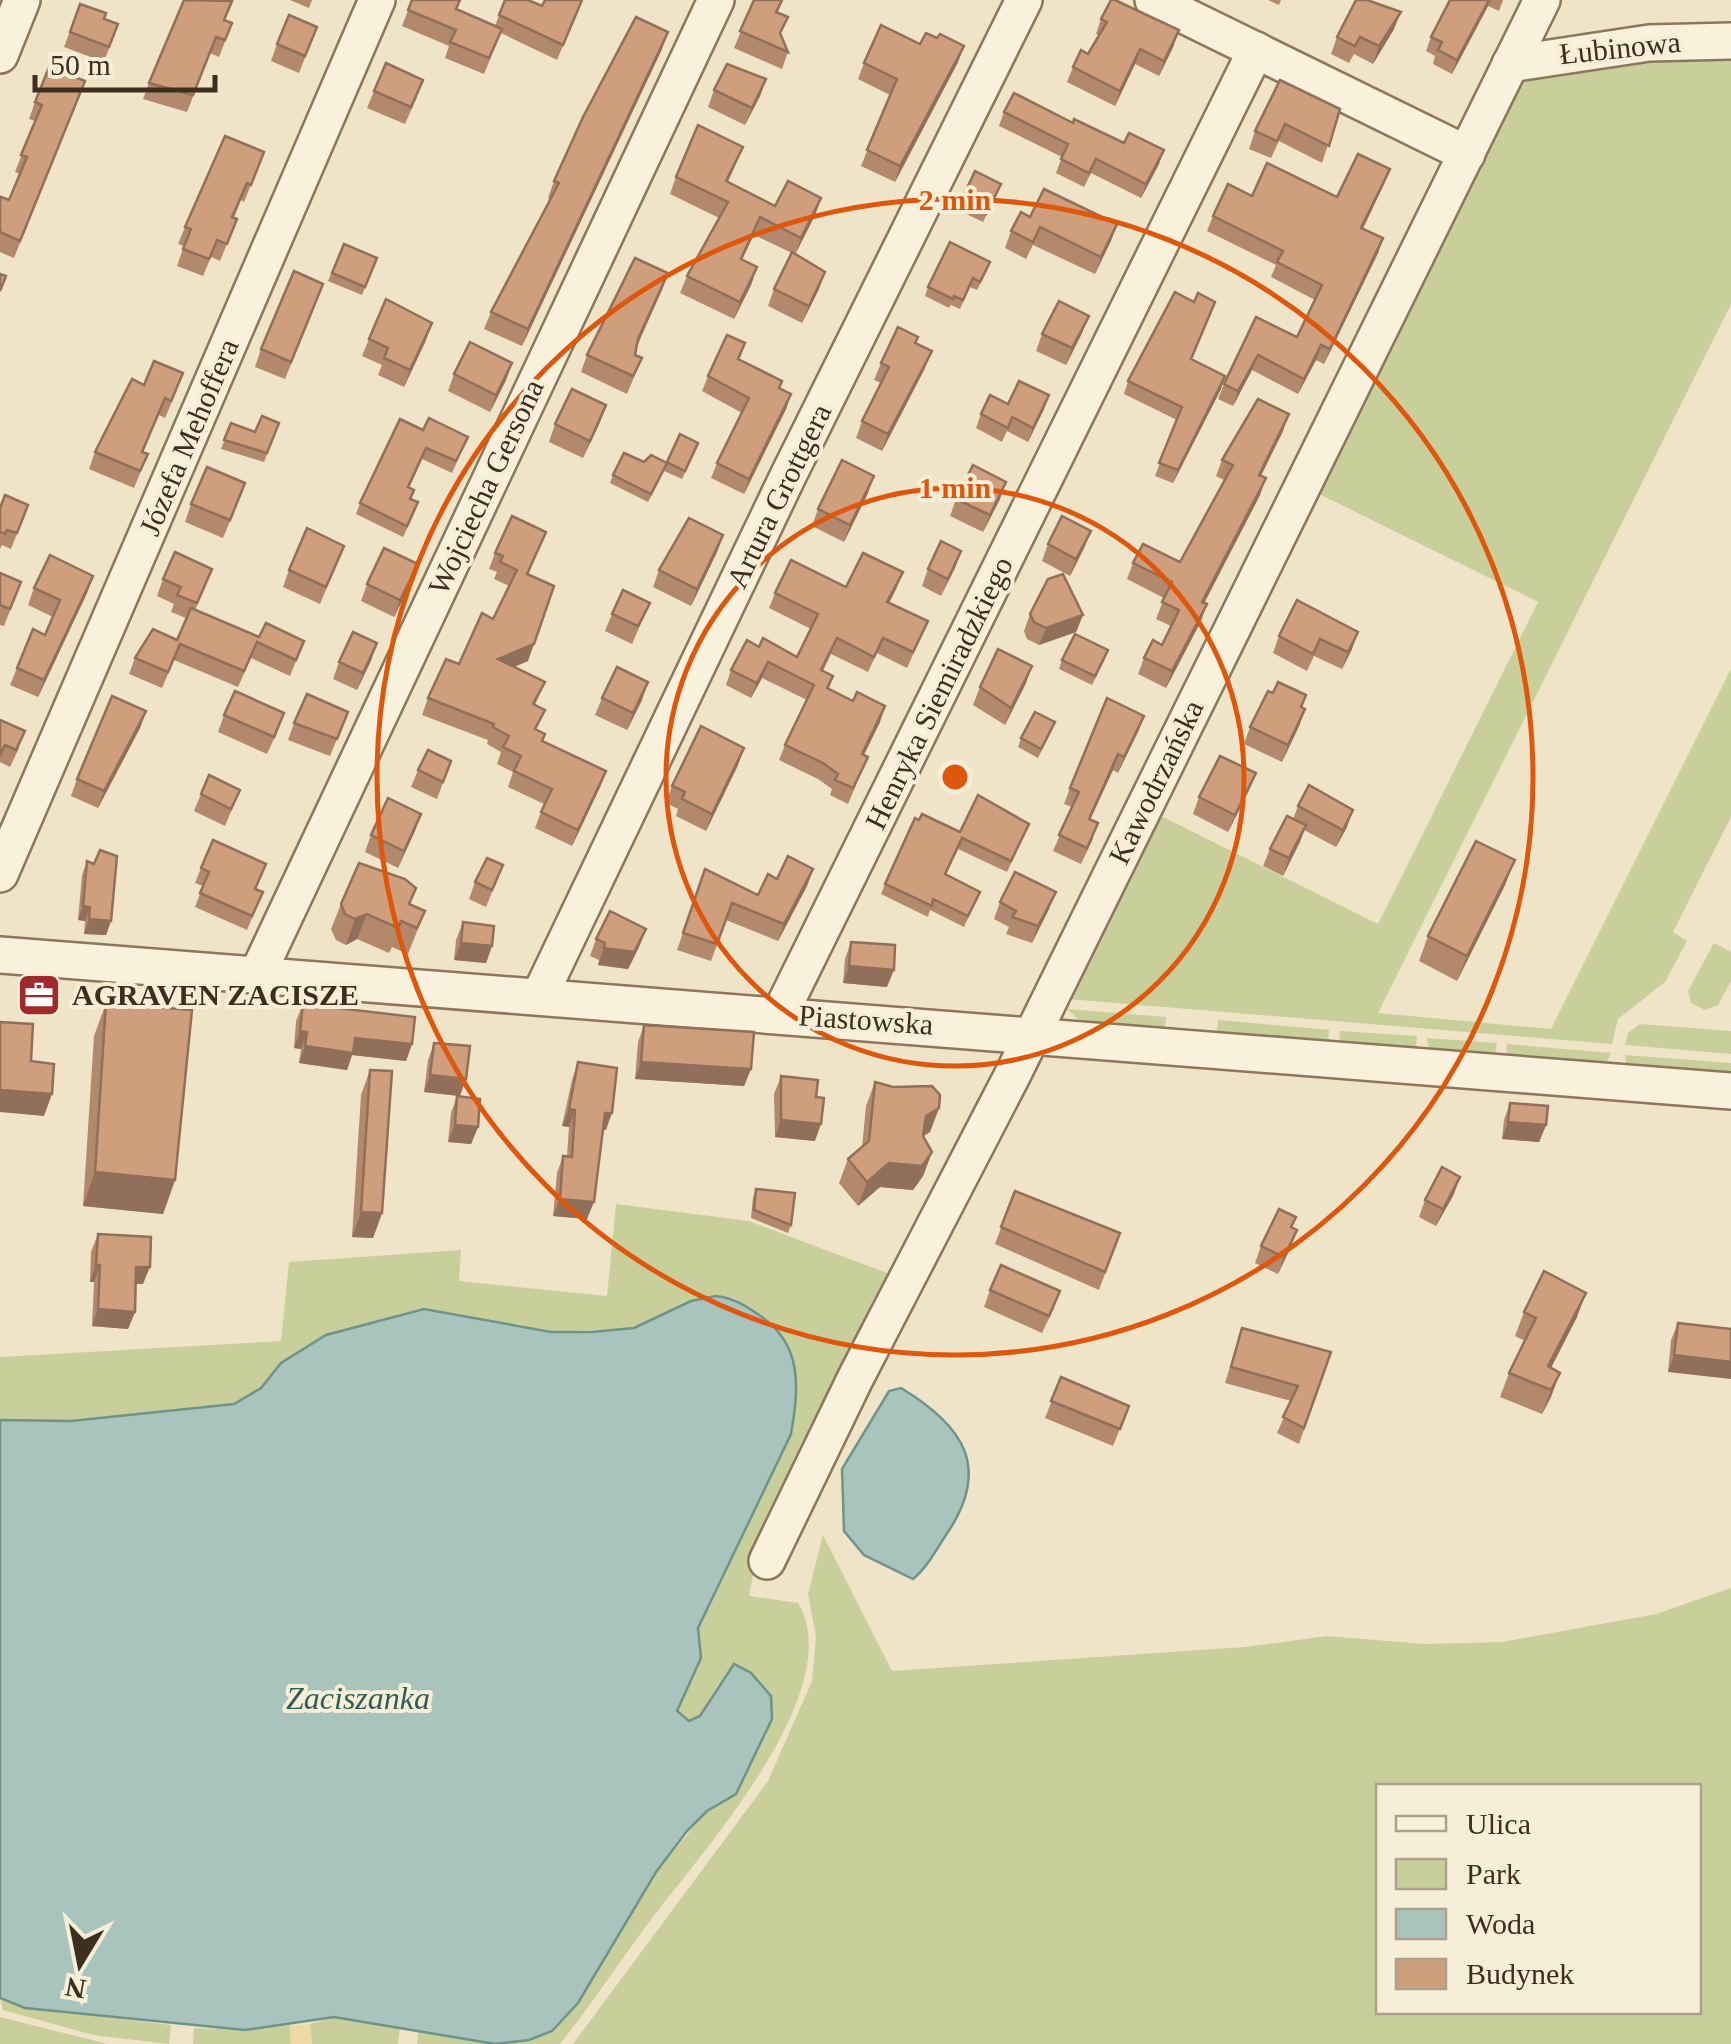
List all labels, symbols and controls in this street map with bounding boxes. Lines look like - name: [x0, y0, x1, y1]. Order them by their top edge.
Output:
- street label: Łubinowa: [1558, 25, 1682, 70]
- scale bar: [35, 30, 215, 92]
- text: 50 m: [50, 48, 111, 81]
- text: 2 min: [919, 183, 992, 216]
- street label: Józefa Mehoffera: [132, 334, 245, 540]
- street label: Wojciecha Gersona: [421, 374, 550, 599]
- street label: Artura Grottgera: [720, 398, 837, 593]
- text: 1 min: [919, 471, 992, 504]
- street label: Henryka Siemiradzkiego: [858, 551, 1019, 834]
- street label: Kawodrzańska: [1102, 694, 1209, 869]
- centre of rings: [937, 759, 973, 795]
- office icon: AGRAVEN ZACISZE: [16, 972, 62, 1018]
- place label: AGRAVEN ZACISZE: [72, 978, 359, 1011]
- street label: Piastowska: [798, 998, 935, 1041]
- water label: Zaciszanka: [286, 1680, 430, 1716]
- legend: [1376, 1784, 1701, 2014]
- text: Ulica: [1466, 1807, 1531, 1840]
- text: Park: [1466, 1857, 1521, 1890]
- text: Woda: [1466, 1907, 1535, 1940]
- north arrow: [30, 1914, 130, 2014]
- text: Budynek: [1466, 1957, 1574, 1990]
- text: N: [63, 1971, 88, 2005]

